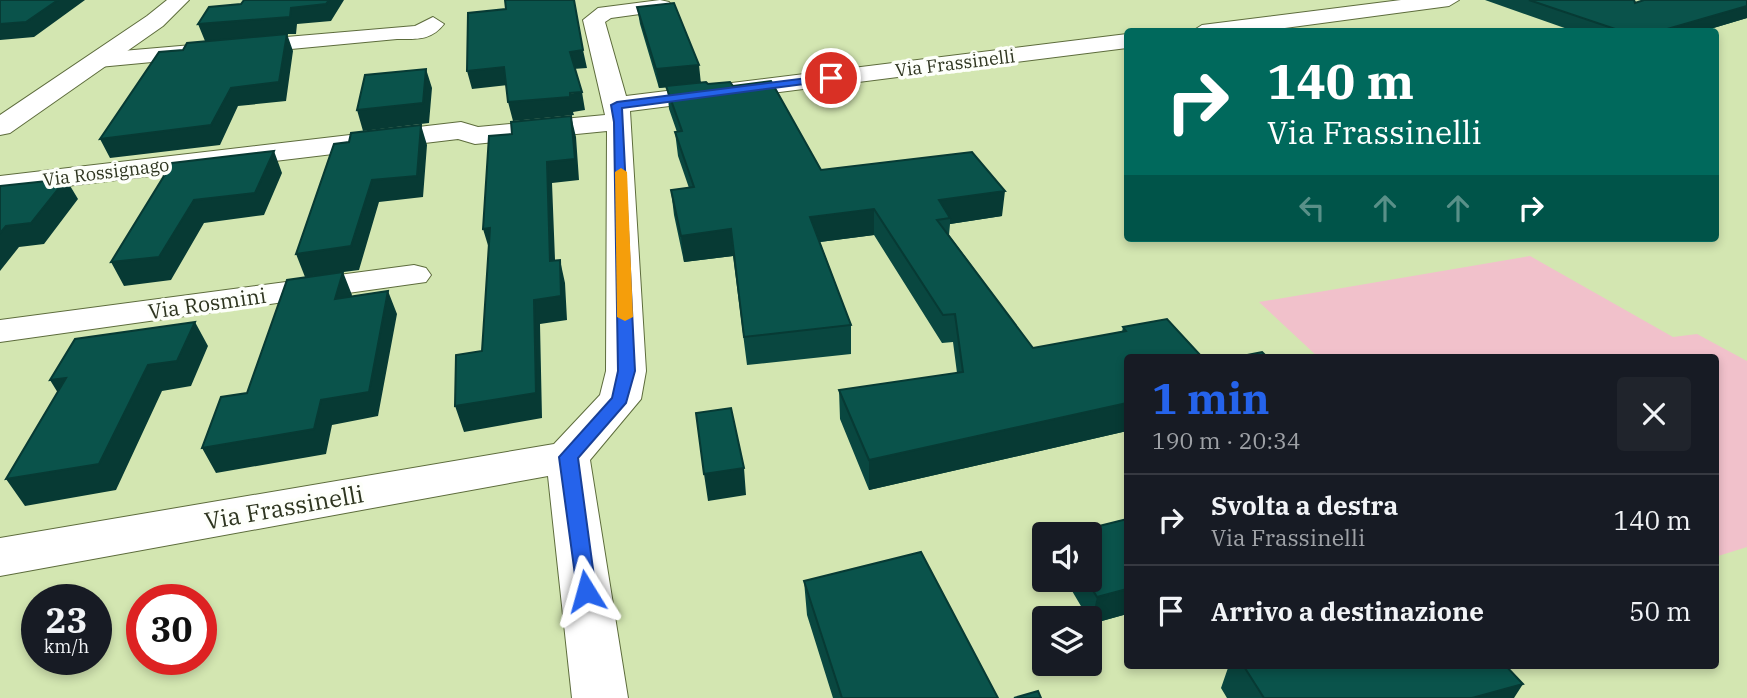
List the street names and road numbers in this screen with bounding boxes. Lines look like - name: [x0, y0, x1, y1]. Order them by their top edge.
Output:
- street label: Via Frassinelli: [894, 44, 1017, 82]
- street label: Via Rossignago: [41, 153, 171, 191]
- street label: Via Rosmini: [146, 281, 268, 325]
- street label: Via Frassinelli: [202, 477, 366, 537]

